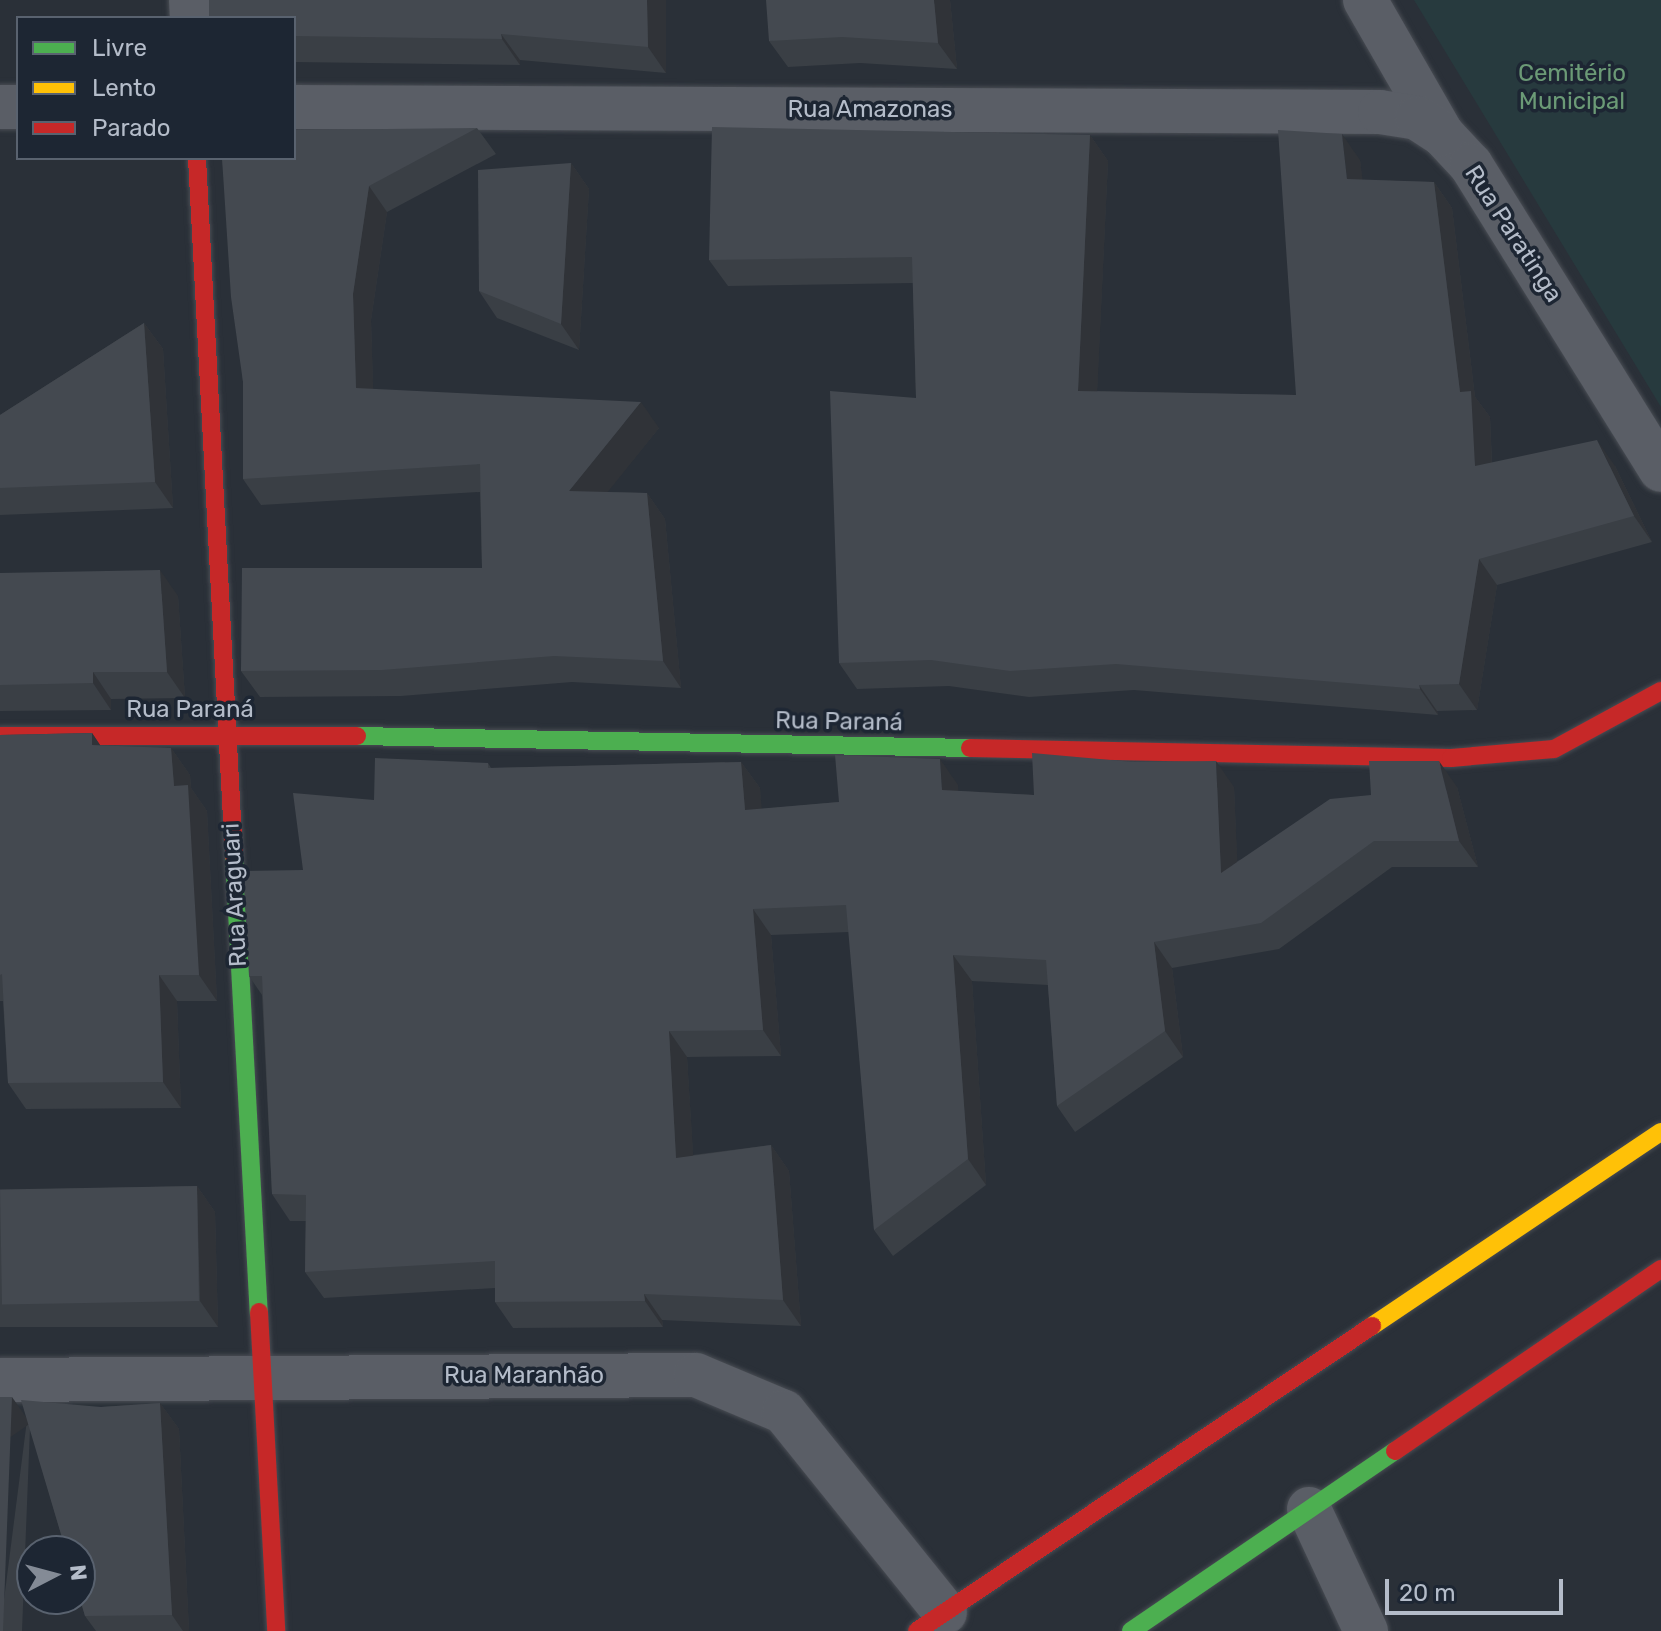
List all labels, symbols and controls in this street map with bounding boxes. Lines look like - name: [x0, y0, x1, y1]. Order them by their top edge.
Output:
- legend: [16, 16, 296, 160]
- text: Livre: [92, 34, 147, 62]
- park label: Cemitério Municipal: [1518, 60, 1626, 116]
- text: Lento: [92, 74, 156, 102]
- street label: Rua Amazonas: [787, 96, 953, 124]
- text: Parado: [92, 114, 171, 142]
- street label: Rua Paratinga: [1458, 160, 1568, 308]
- street label: Rua Paraná: [126, 696, 254, 724]
- street label: Rua Paraná: [775, 706, 903, 738]
- street label: Rua Araguari: [217, 822, 253, 968]
- street label: Rua Maranhão: [444, 1362, 604, 1390]
- north arrow: [16, 1535, 96, 1615]
- text: N: [64, 1563, 93, 1582]
- scale bar: [1389, 1563, 1567, 1613]
- text: 20 m: [1399, 1579, 1456, 1607]

